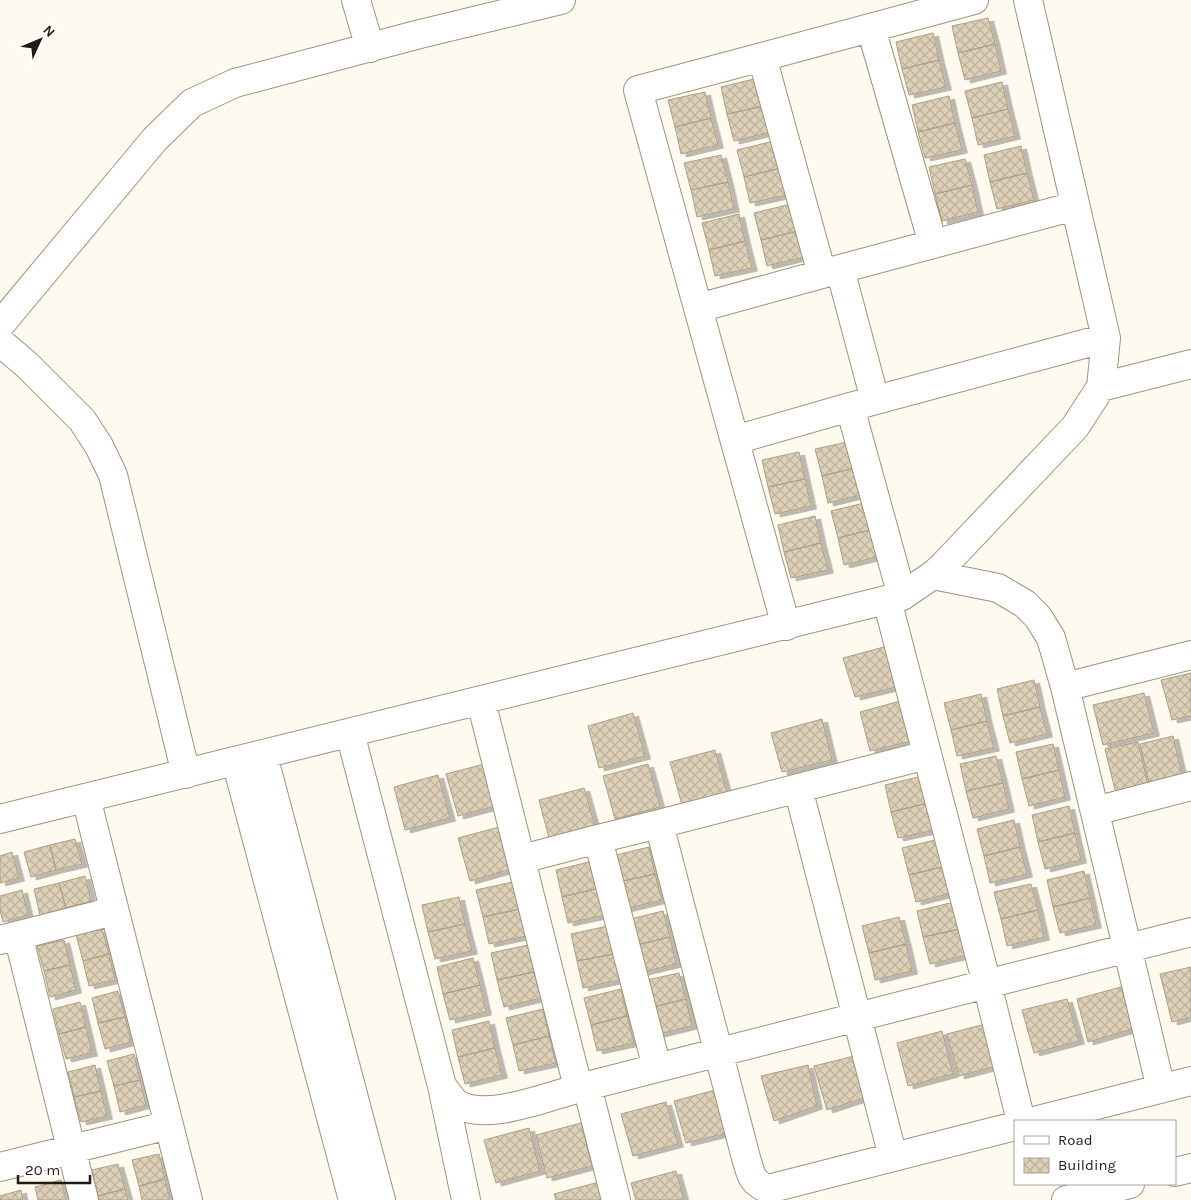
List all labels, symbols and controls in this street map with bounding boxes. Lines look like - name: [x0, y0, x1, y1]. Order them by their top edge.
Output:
- north arrow: [15, 15, 65, 65]
- text: N: [39, 22, 59, 41]
- legend: [1014, 1120, 1176, 1185]
- text: Road: [1058, 1131, 1093, 1149]
- scale bar: [18, 1152, 90, 1184]
- text: Building: [1058, 1156, 1116, 1174]
- text: 20 m: [25, 1161, 60, 1179]

